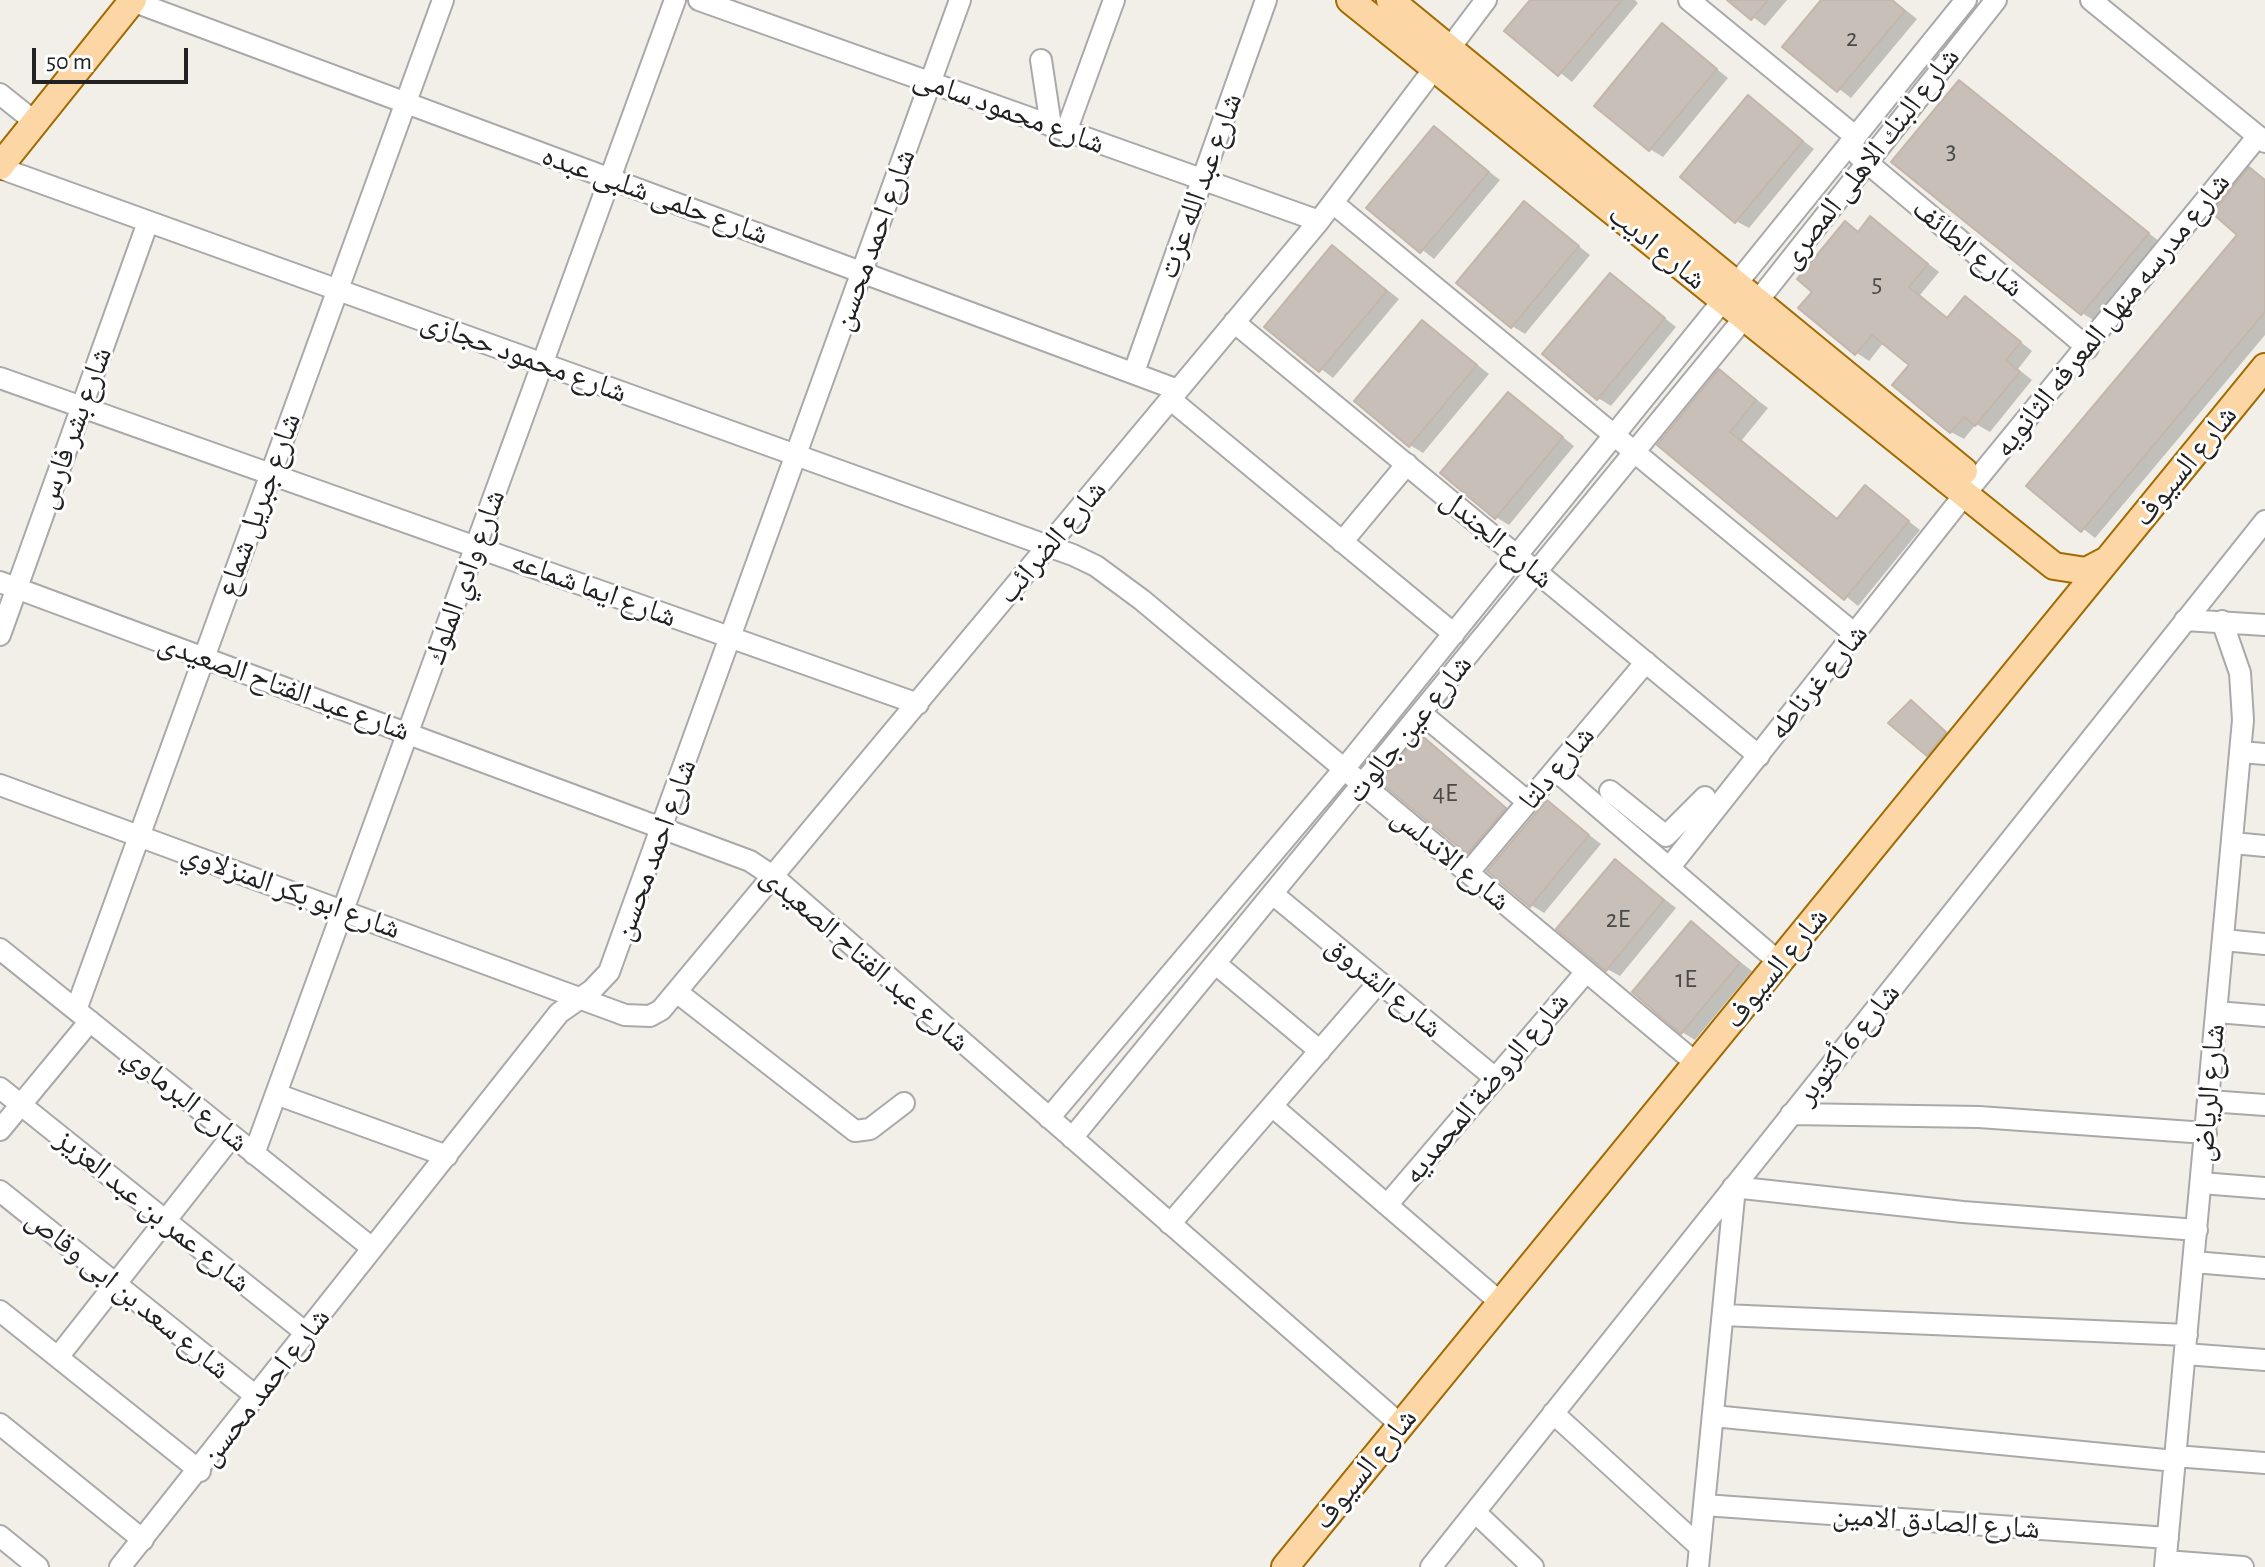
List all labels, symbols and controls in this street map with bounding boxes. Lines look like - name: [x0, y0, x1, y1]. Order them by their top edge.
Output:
- house number: 2: [1846, 22, 1858, 54]
- scale bar: [36, 32, 192, 82]
- street label: شارع البنك الاهلى المصرى: [1772, 40, 1968, 276]
- text: 50 m: [46, 50, 92, 74]
- street label: شارع محمود سامى: [908, 60, 1110, 162]
- street label: شارع عبد الله عزت: [1150, 88, 1250, 284]
- house number: 3: [1946, 135, 1956, 167]
- street label: شارع حلمى شلبى عبده: [537, 137, 773, 253]
- street label: شارع احمد محسن: [824, 144, 924, 336]
- street label: شارع مدرسه منهل المعرفه الثانويه: [1986, 165, 2238, 465]
- street label: شارع الطائف: [1905, 191, 2031, 305]
- street label: شارع اديب: [1600, 196, 1714, 298]
- house number: 5: [1872, 267, 1882, 299]
- street label: شارع محمود حجازى: [416, 303, 632, 411]
- street label: شارع بشر فارس: [28, 342, 120, 514]
- street label: شارع السيوف: [2125, 398, 2245, 534]
- street label: شارع جبريل شماع: [209, 408, 309, 602]
- street label: شارع الضرائب: [990, 473, 1114, 611]
- street label: شارع الجندل: [1433, 481, 1561, 597]
- street label: شارع وادي الملوك: [417, 485, 513, 669]
- street label: شارع ايما شماعه: [507, 543, 681, 635]
- street label: شارع غرناطه: [1760, 617, 1876, 747]
- street label: شارع عبد الفتاح الصعيدى: [153, 625, 415, 749]
- street label: شارع عين جالوت: [1338, 647, 1480, 811]
- street label: شارع دلتا: [1511, 718, 1603, 818]
- street label: شارع احمد محسن: [605, 754, 705, 946]
- house number: 4E: [1432, 777, 1458, 809]
- street label: شارع الاندلس: [1384, 799, 1518, 919]
- street label: شارع ابو بكر المنزلاوي: [177, 835, 405, 947]
- street label: شارع عبد الفتاح الصعيدى: [753, 858, 977, 1060]
- street label: شارع السيوف: [1716, 900, 1836, 1036]
- house number: 2E: [1606, 903, 1630, 935]
- street label: شارع الشروق: [1318, 928, 1450, 1046]
- house number: 1E: [1675, 963, 1697, 995]
- street label: شارع 6 أكتوبر: [1788, 976, 1908, 1112]
- street label: شارع الروضة المحمديه: [1395, 984, 1577, 1192]
- street label: شارع الرياض: [2185, 1023, 2233, 1163]
- street label: شارع البرماوي: [116, 1038, 256, 1160]
- street label: شارع عمر بن عبد العزيز: [48, 1121, 258, 1301]
- street label: شارع سعد بن ابى وقاص: [19, 1201, 237, 1387]
- street label: شارع احمد محسن: [192, 1301, 338, 1473]
- street label: شارع السيوف: [1305, 1401, 1425, 1537]
- street label: شارع الصادق الامين: [1831, 1497, 2041, 1547]

